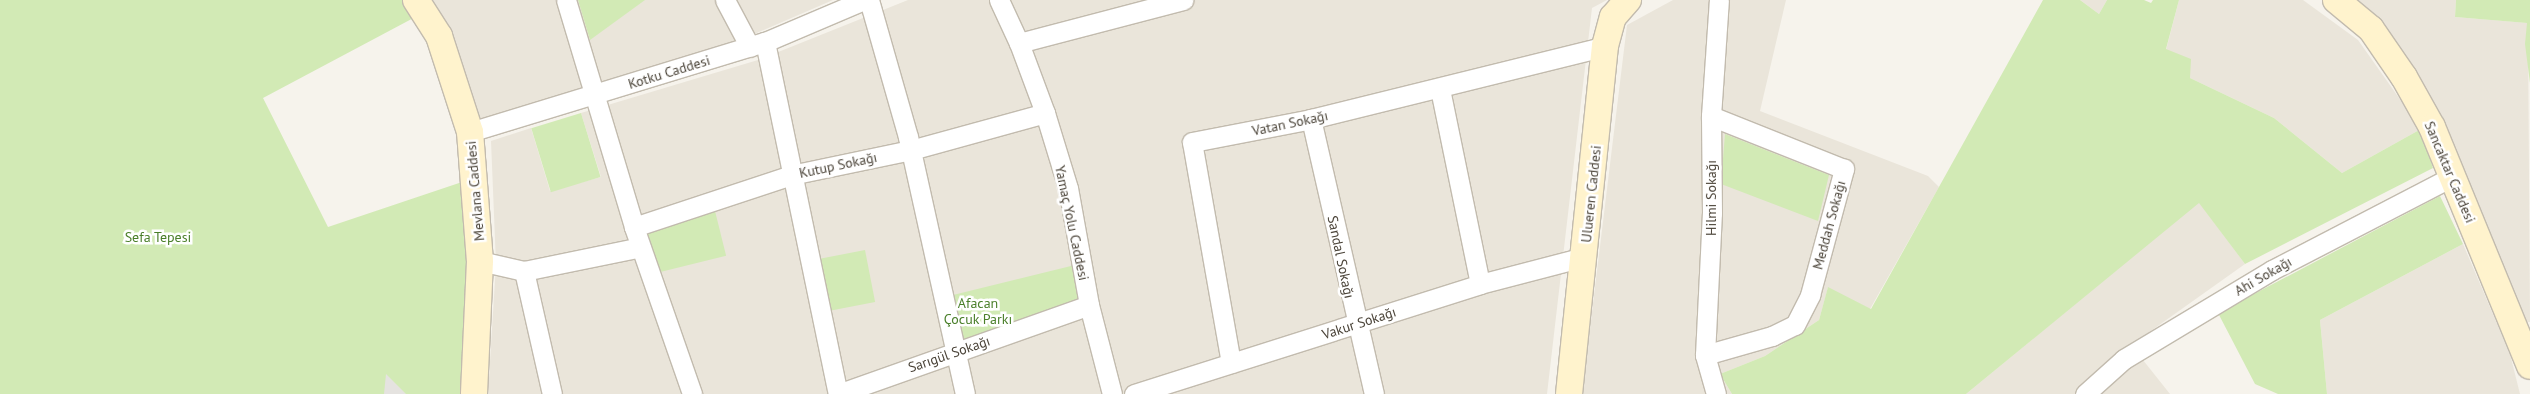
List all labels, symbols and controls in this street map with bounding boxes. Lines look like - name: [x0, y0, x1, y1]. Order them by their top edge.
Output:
- street label: Kotku Caddesi: [626, 52, 712, 92]
- street label: Vatan Sokağı: [1251, 107, 1329, 139]
- street label: Sancaktar Caddesi: [2421, 119, 2479, 225]
- street label: Mevlana Caddesi: [462, 140, 488, 242]
- street label: Ulueren Caddesi: [1578, 145, 1604, 243]
- street label: Kutup Sokağı: [798, 149, 878, 181]
- street label: Hilmi Sokağı: [1703, 160, 1719, 236]
- street label: Yamaç Yolu Caddesi: [1052, 163, 1092, 283]
- street label: Meddah Sokağı: [1809, 179, 1849, 271]
- street label: Sandal Sokağı: [1324, 214, 1358, 300]
- park label: Sefa Tepesi: [124, 229, 192, 245]
- street label: Ahi Sokağı: [2231, 253, 2295, 299]
- park label: Afacan Çocuk Parkı: [944, 295, 1012, 328]
- street label: Vakur Sokağı: [1320, 303, 1398, 343]
- street label: Sarıgül Sokağı: [906, 332, 992, 376]

